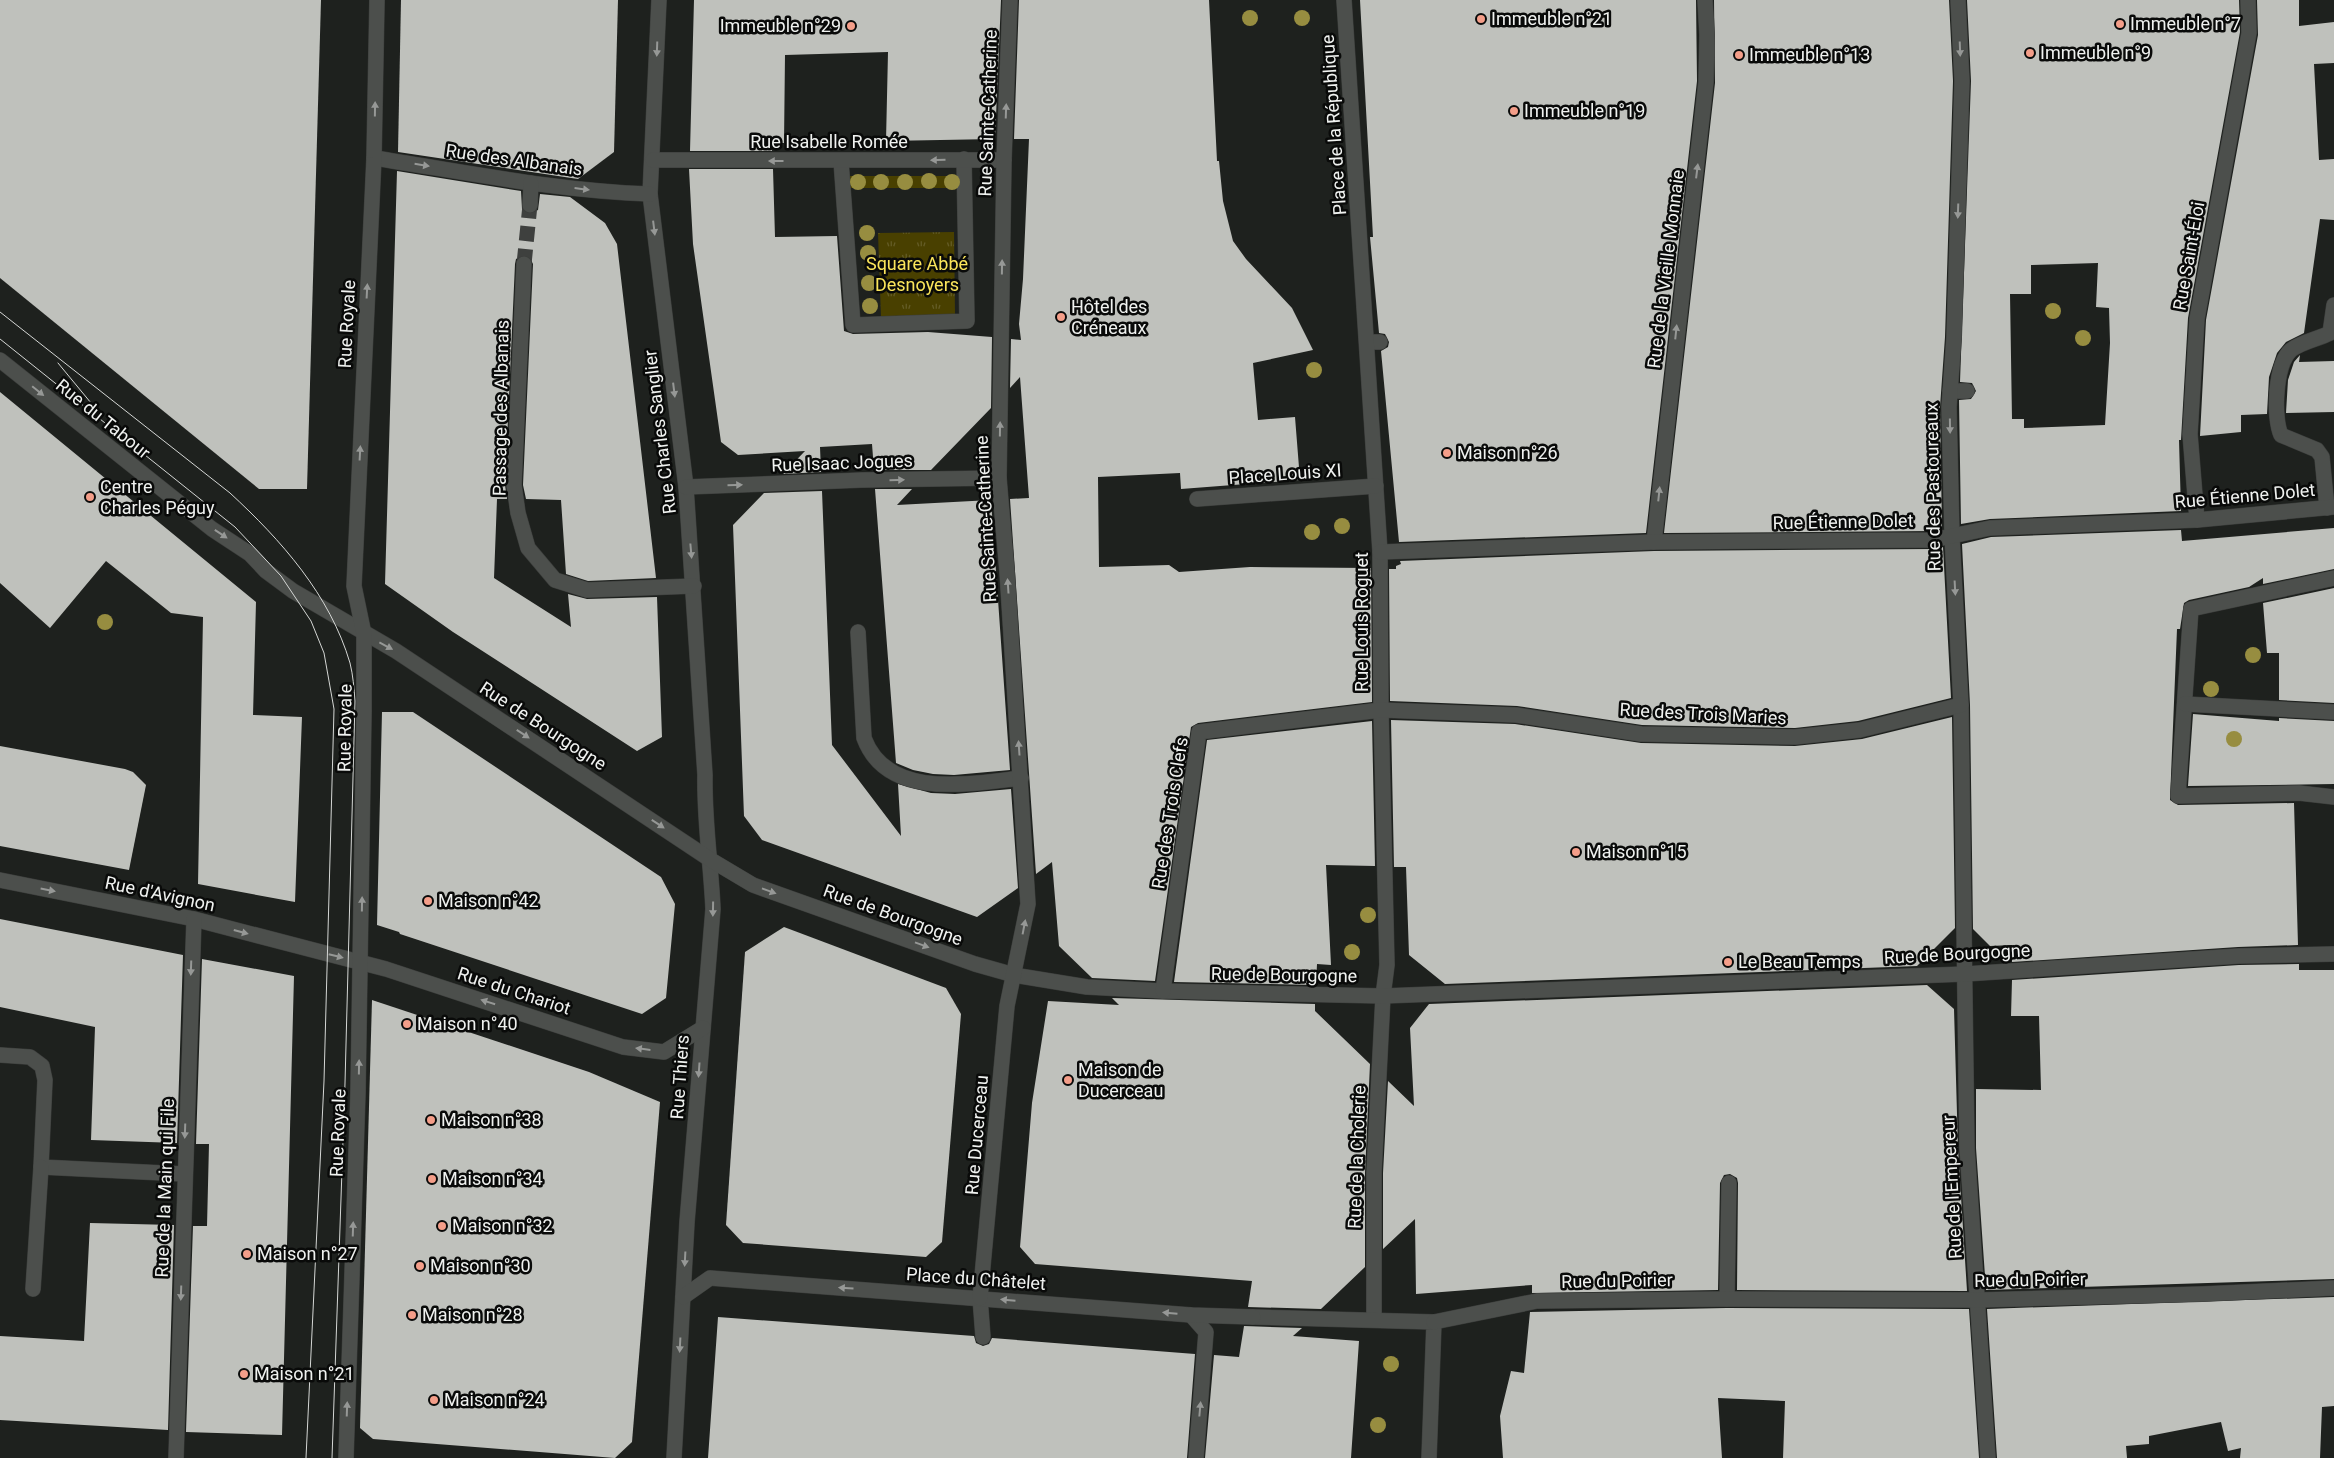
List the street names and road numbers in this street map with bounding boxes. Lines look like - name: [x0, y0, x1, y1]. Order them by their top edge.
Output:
- street label: Rue Sainte-Catherine: [974, 29, 1001, 197]
- street label: Place de la République: [1317, 34, 1350, 216]
- street label: Rue Isabelle Romée: [750, 131, 908, 152]
- street label: Rue des Albanais: [444, 140, 584, 179]
- street label: Rue de la Vieille Monnaie: [1643, 168, 1688, 369]
- street label: Rue Saint-Éloi: [2169, 200, 2208, 312]
- street label: Rue Royale: [334, 279, 359, 369]
- street label: Passage des Albanais: [488, 320, 513, 496]
- street label: Rue Charles Sanglier: [639, 349, 680, 515]
- street label: Rue du Tabour: [52, 374, 155, 463]
- street label: Rue des Pastoureaux: [1921, 402, 1944, 572]
- street label: Rue Sainte-Catherine: [971, 435, 1000, 603]
- street label: Rue Isaac Jogues: [771, 450, 913, 475]
- street label: Place Louis XI: [1228, 459, 1342, 488]
- street label: Rue Étienne Dolet: [2174, 479, 2316, 512]
- street label: Rue Étienne Dolet: [1772, 510, 1914, 533]
- street label: Rue Louis Roguet: [1351, 552, 1372, 692]
- street label: Rue de Bourgogne: [476, 677, 610, 774]
- street label: Rue Royale: [333, 684, 356, 772]
- street label: Rue des Trois Maries: [1619, 699, 1787, 728]
- street label: Rue des Trois Clefs: [1147, 735, 1192, 890]
- street label: Rue d'Avignon: [103, 872, 217, 915]
- street label: Rue de Bourgogne: [821, 880, 966, 949]
- street label: Rue de Bourgogne: [1883, 939, 2031, 968]
- street label: Rue du Chariot: [455, 962, 573, 1019]
- street label: Rue de Bourgogne: [1211, 963, 1357, 986]
- street label: Rue Thiers: [666, 1034, 693, 1120]
- street label: Rue Ducerceau: [961, 1074, 992, 1196]
- street label: Rue de la Cholerie: [1343, 1085, 1370, 1229]
- street label: Rue Royale: [325, 1088, 350, 1178]
- street label: Rue de la Main qui File: [151, 1098, 178, 1278]
- street label: Rue de l'Empereur: [1937, 1115, 1966, 1259]
- street label: Place du Châtelet: [905, 1263, 1047, 1294]
- street label: Rue du Poirier: [1974, 1268, 2086, 1291]
- street label: Rue du Poirier: [1561, 1269, 1673, 1292]

